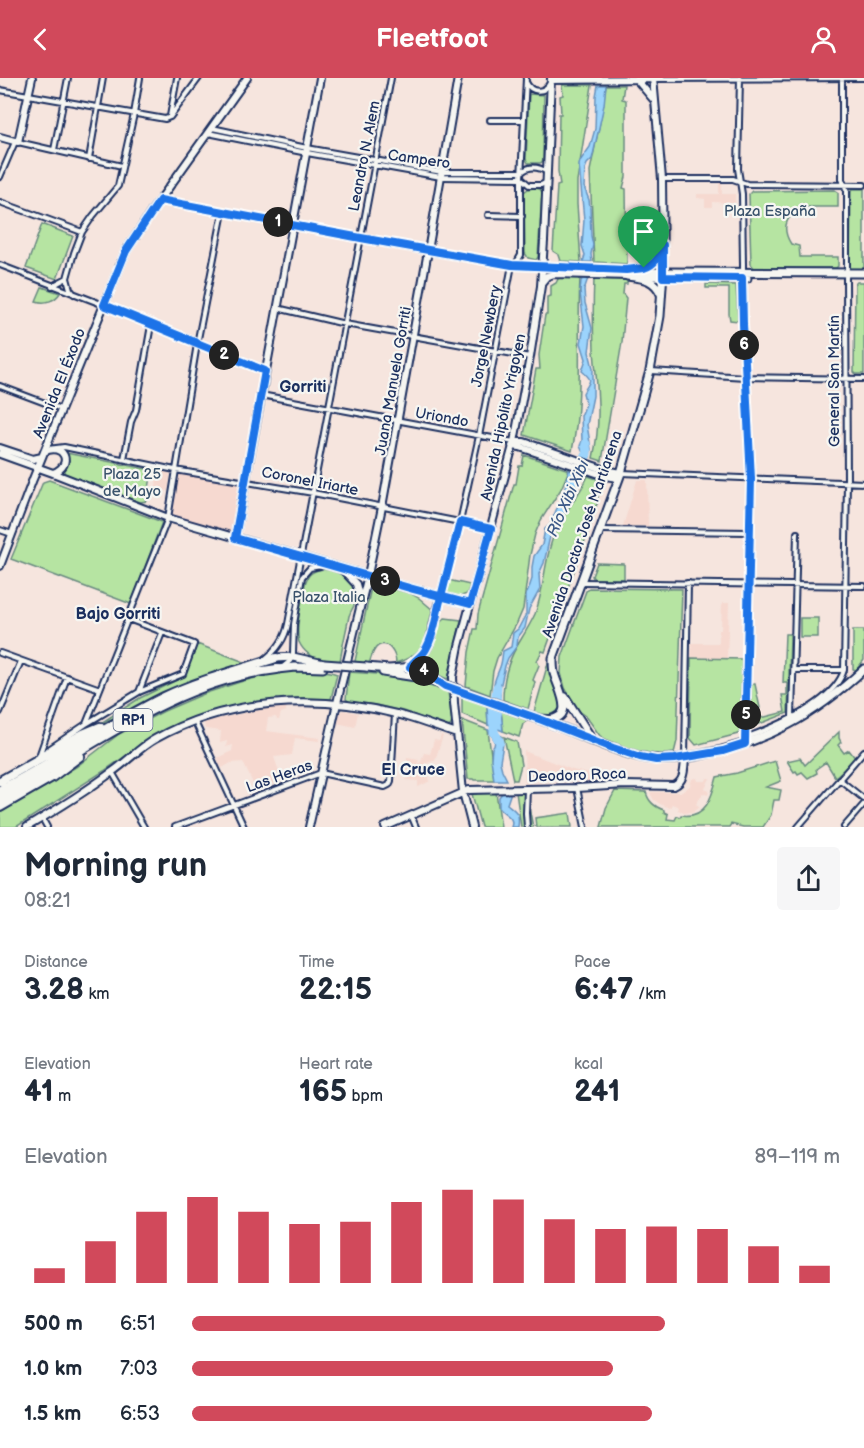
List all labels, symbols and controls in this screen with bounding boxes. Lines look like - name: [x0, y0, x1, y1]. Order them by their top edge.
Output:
- icon: back: [24, 23, 57, 56]
- text: Fleetfoot: [376, 23, 488, 55]
- icon: person: [807, 23, 840, 56]
- street label: Leandro N. Alem: [344, 99, 385, 213]
- street label: Campero: [387, 146, 451, 173]
- park label: Plaza España: [724, 202, 816, 221]
- pin: [618, 206, 669, 268]
- pin: 1: [263, 207, 293, 237]
- text: 1: [275, 212, 281, 231]
- icon: arrive: [627, 215, 660, 248]
- street label: Jorge Newbery: [467, 283, 506, 389]
- street label: Juana Manuela Gorriti: [371, 305, 416, 457]
- street label: General San Martín: [825, 315, 844, 447]
- street label: Avenida El Éxodo: [29, 325, 90, 441]
- pin: 6: [729, 330, 759, 360]
- street label: Avenida Hipólito Yrigoyen: [477, 332, 530, 502]
- text: 6: [739, 335, 749, 354]
- pin: 2: [209, 340, 239, 370]
- text: 2: [219, 345, 229, 364]
- district label: Gorriti: [280, 378, 326, 397]
- street label: Uriondo: [414, 403, 470, 432]
- street label: Avenida Doctor José Martiarena: [538, 428, 627, 640]
- water label: Río Xibi Xibi: [543, 456, 594, 540]
- street label: Coronel Iriarte: [260, 463, 360, 500]
- park label: Plaza 25 de Mayo: [103, 465, 161, 501]
- pin: 3: [370, 566, 400, 596]
- text: 3: [380, 571, 390, 590]
- park label: Plaza Italia: [292, 588, 366, 607]
- district label: Bajo Gorriti: [75, 605, 161, 624]
- pin: 4: [409, 656, 439, 686]
- text: 4: [419, 661, 429, 680]
- pin: 5: [731, 700, 761, 730]
- text: 5: [741, 705, 751, 724]
- road number: RP1: [114, 709, 152, 731]
- street label: Las Heras: [243, 756, 315, 797]
- district label: El Cruce: [381, 761, 445, 780]
- street label: Deodoro Roca: [527, 764, 627, 787]
- text: Morning run: [24, 846, 207, 886]
- button: share: [777, 847, 840, 910]
- text: 08:21: [24, 889, 71, 913]
- text: Distance: [24, 953, 88, 972]
- text: Time: [299, 953, 334, 972]
- text: Pace: [574, 953, 610, 972]
- text: 3.28: [24, 972, 84, 1008]
- text: 22:15: [299, 972, 372, 1008]
- text: 6:47: [574, 972, 634, 1008]
- text: km: [84, 985, 110, 1004]
- text: /km: [634, 985, 666, 1004]
- text: Elevation: [24, 1055, 91, 1074]
- text: Heart rate: [299, 1055, 373, 1074]
- text: kcal: [574, 1055, 603, 1074]
- text: 41: [24, 1074, 54, 1110]
- text: 165: [299, 1074, 347, 1110]
- text: 241: [574, 1074, 621, 1110]
- text: m: [54, 1087, 71, 1106]
- text: bpm: [347, 1087, 383, 1106]
- text: Elevation: [24, 1145, 107, 1169]
- text: 89–119 m: [755, 1145, 840, 1169]
- text: 500 m: [24, 1312, 83, 1336]
- text: 6:51: [120, 1312, 155, 1336]
- text: 1.0 km: [24, 1357, 82, 1381]
- text: 7:03: [120, 1357, 158, 1381]
- text: 1.5 km: [24, 1402, 81, 1426]
- text: 6:53: [120, 1402, 160, 1426]

